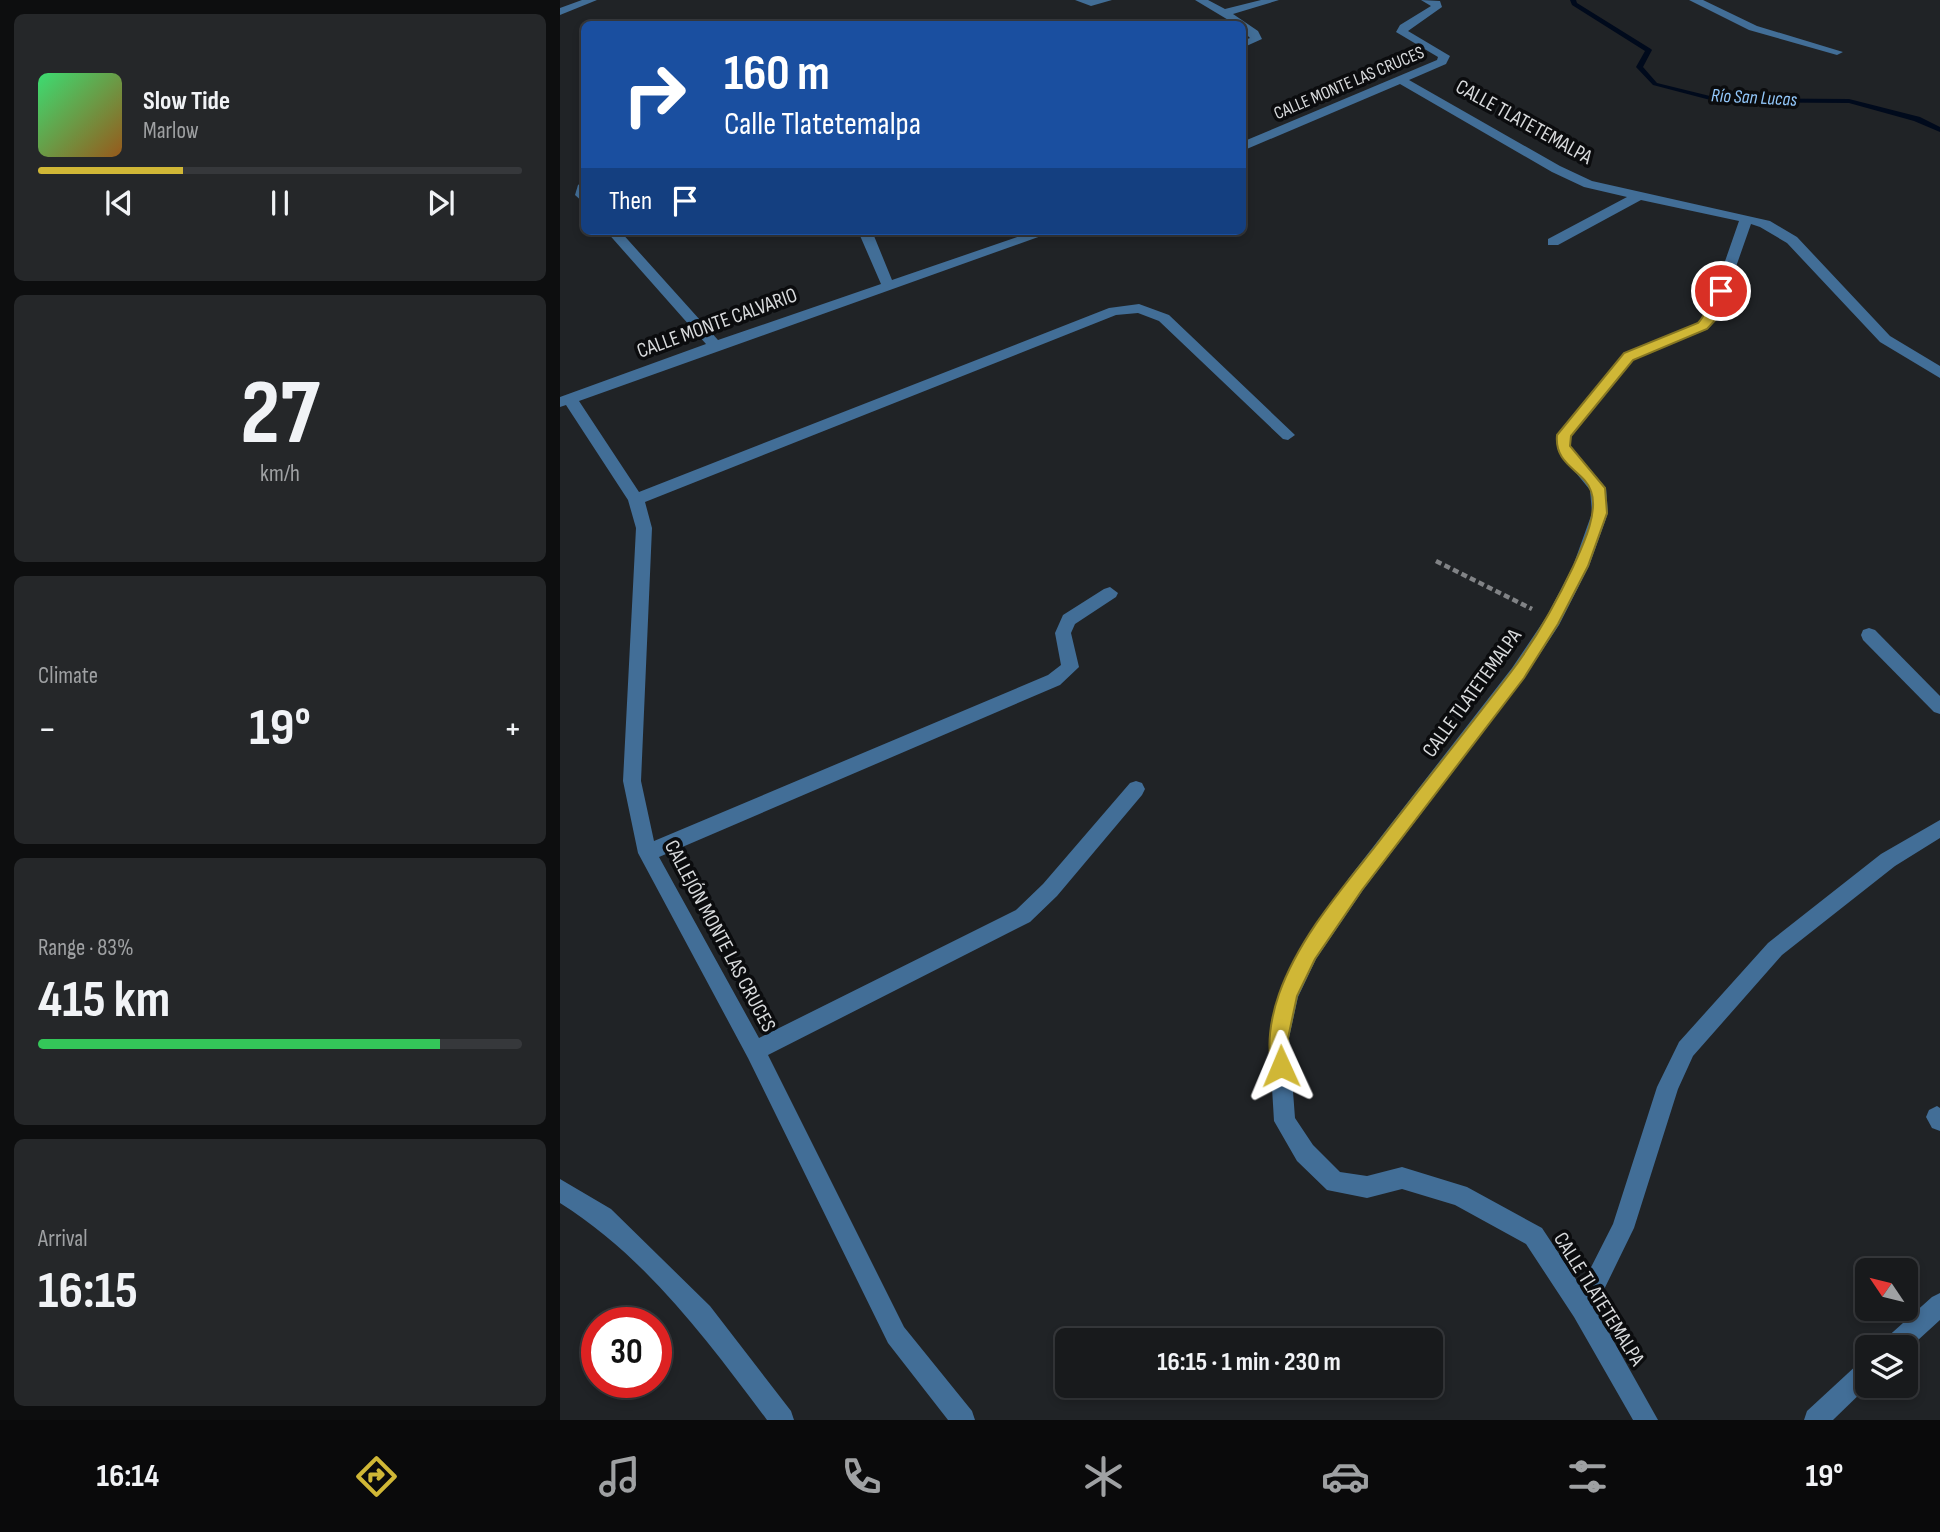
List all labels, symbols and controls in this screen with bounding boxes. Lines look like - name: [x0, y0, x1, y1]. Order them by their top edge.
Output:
- street label: CALLE MONTE LAS CRUCES: [1271, 42, 1428, 124]
- text: 160 m: [724, 45, 830, 104]
- icon: right: [609, 49, 700, 140]
- street label: CALLE TLATETEMALPA: [1451, 74, 1598, 170]
- water label: Río San Lucas: [1711, 84, 1798, 112]
- text: Slow Tide: [143, 86, 230, 117]
- text: Calle Tlatetemalpa: [724, 105, 921, 144]
- text: Marlow: [143, 117, 199, 145]
- icon: arrive: [666, 182, 704, 220]
- icon: previous: [100, 184, 138, 222]
- icon: pause: [261, 184, 299, 222]
- icon: next: [422, 184, 460, 222]
- text: Then: [609, 186, 652, 217]
- pin: [1691, 261, 1751, 321]
- icon: arrive: [1702, 272, 1740, 310]
- street label: CALLE MONTE CALVARIO: [633, 282, 801, 364]
- text: 27: [240, 360, 320, 469]
- text: km/h: [260, 460, 300, 488]
- street label: CALLE TLATETEMALPA: [1417, 623, 1527, 762]
- text: Climate: [38, 662, 98, 690]
- text: 19°: [249, 697, 311, 760]
- text: −: [38, 707, 57, 752]
- text: +: [503, 707, 522, 752]
- street label: CALLEJÓN MONTE LAS CRUCES: [659, 836, 781, 1036]
- text: Range · 83%: [38, 934, 134, 962]
- text: 415 km: [38, 969, 170, 1032]
- position arrow: [1244, 1029, 1318, 1103]
- text: Arrival: [38, 1225, 87, 1253]
- street label: CALLE TLATETEMALPA: [1548, 1228, 1650, 1371]
- north arrow: [1855, 1258, 1918, 1321]
- map controls: [1855, 1258, 1918, 1398]
- text: 16:15: [38, 1260, 138, 1323]
- speed limit sign: 30: [581, 1307, 672, 1398]
- button: layers: [1855, 1335, 1918, 1398]
- text: 16:15 · 1 min · 230 m: [1157, 1347, 1341, 1378]
- icon: directions: [352, 1452, 401, 1501]
- icon: music: [595, 1452, 644, 1501]
- icon: phone: [837, 1452, 886, 1501]
- icon: climate: [1079, 1452, 1128, 1501]
- icon: car: [1321, 1452, 1370, 1501]
- icon: filters: [1563, 1452, 1612, 1501]
- text: 16:14: [97, 1457, 159, 1496]
- text: 19°: [1806, 1457, 1843, 1496]

